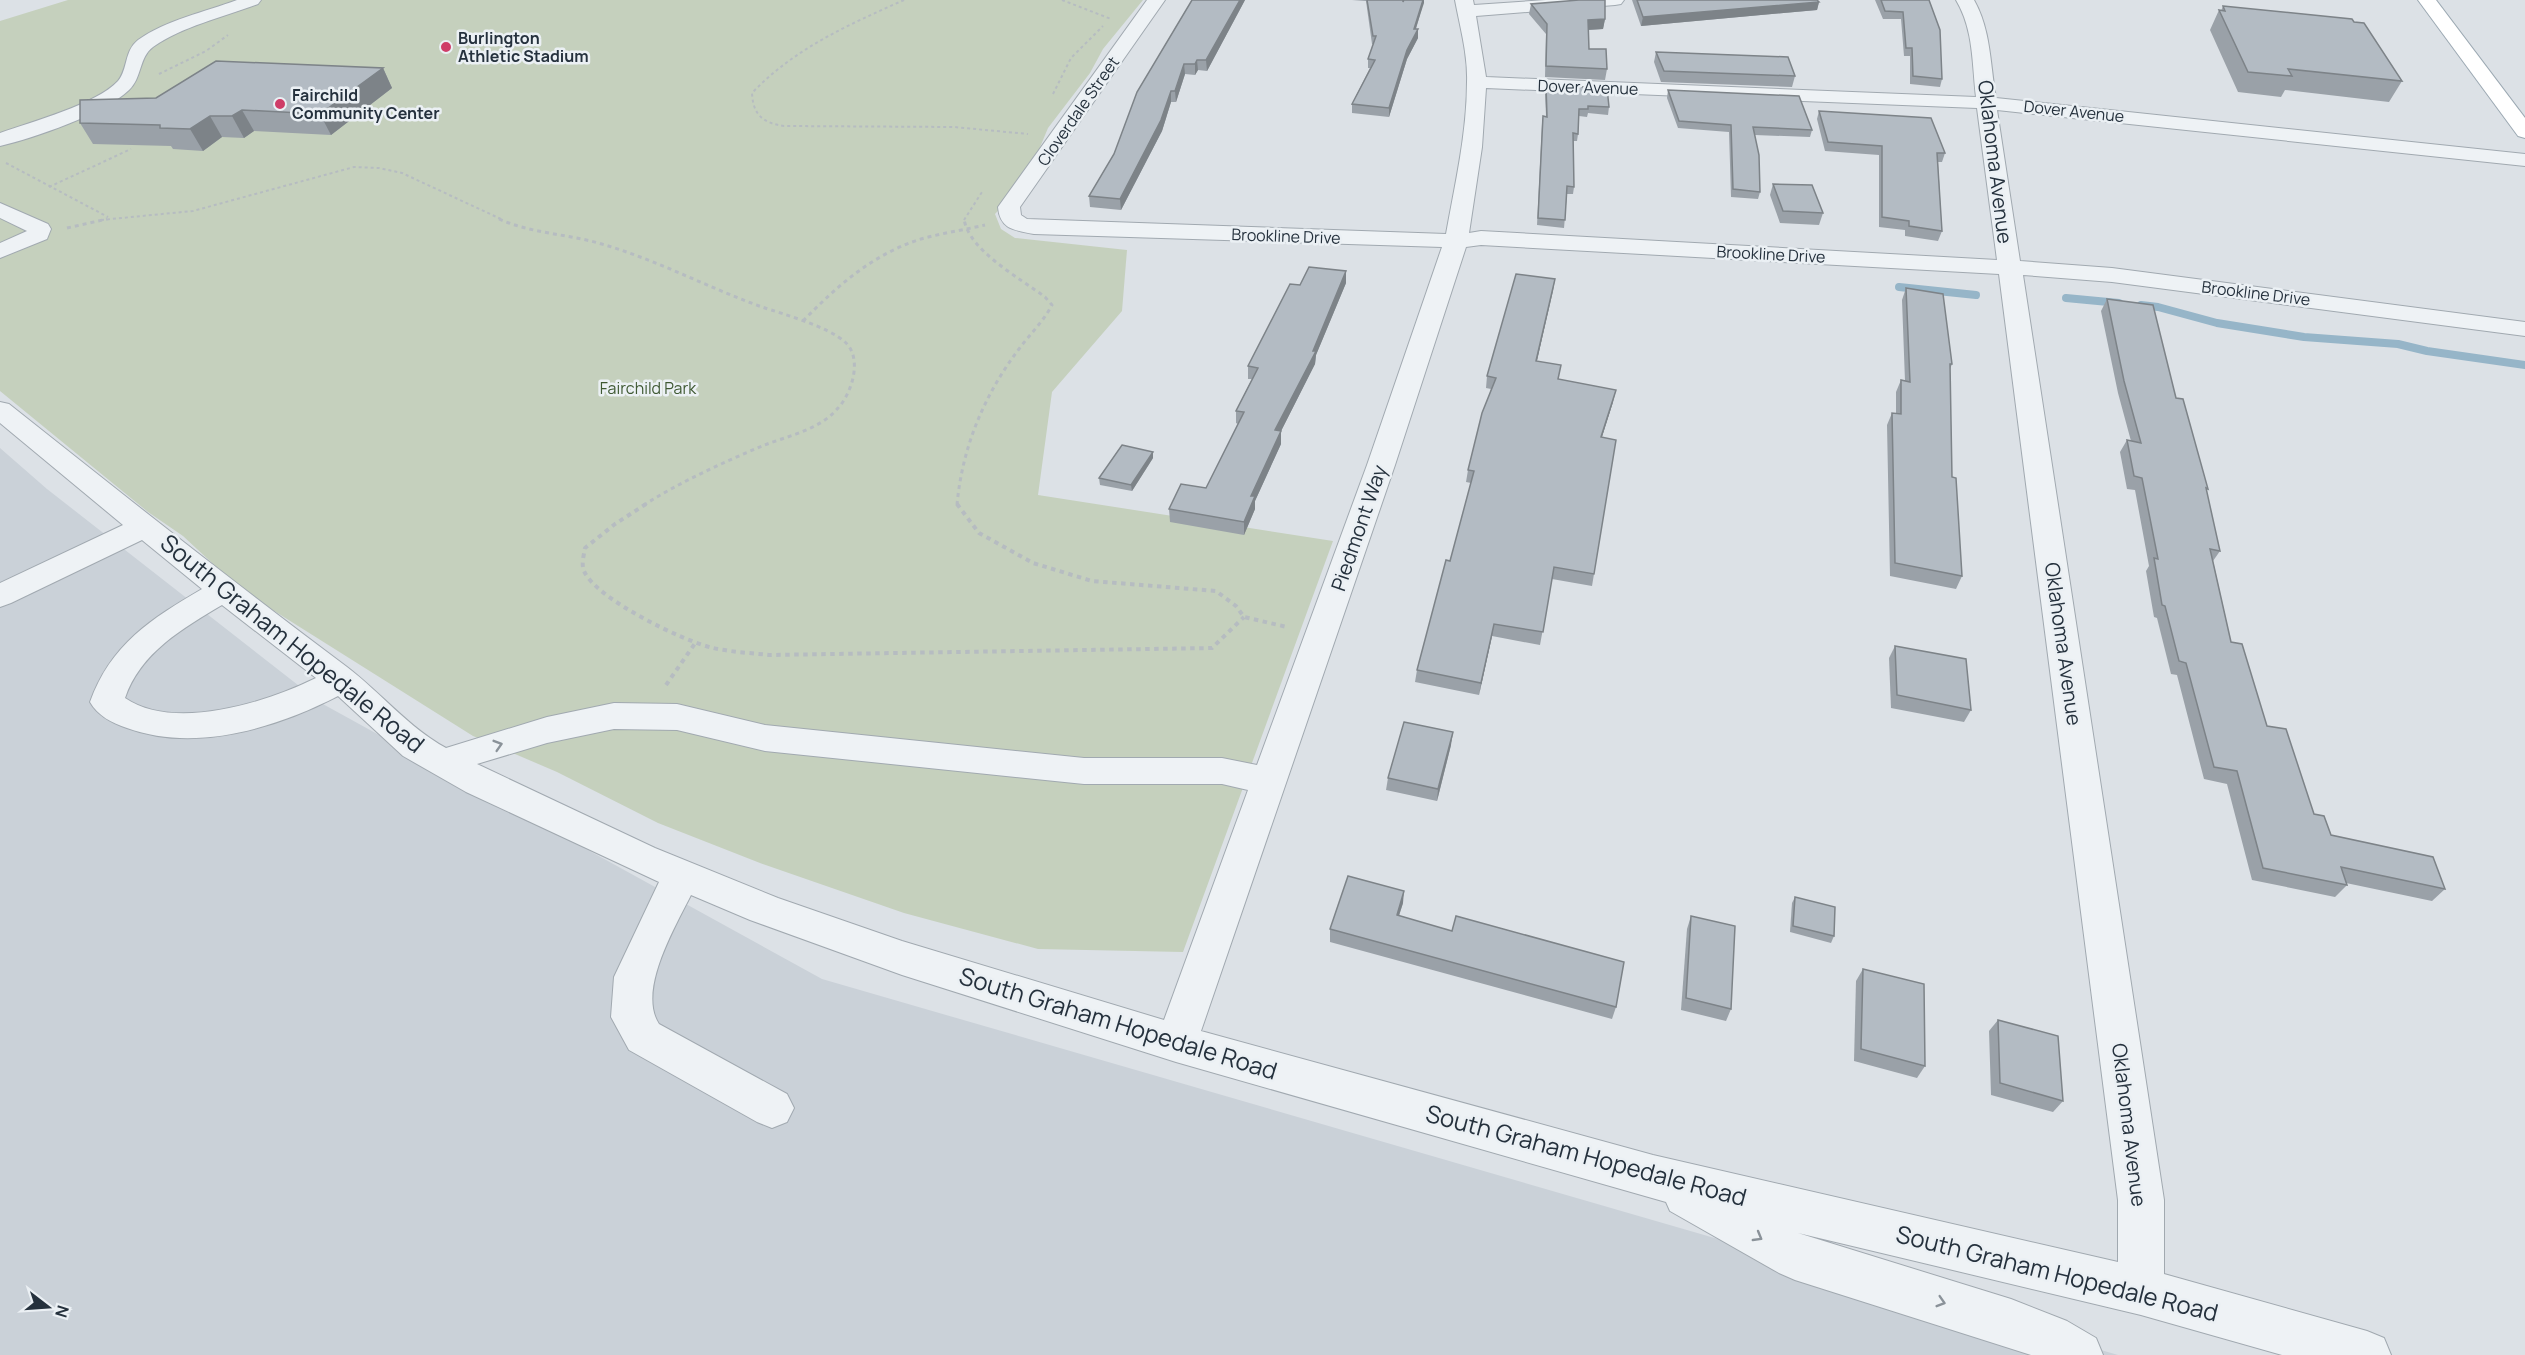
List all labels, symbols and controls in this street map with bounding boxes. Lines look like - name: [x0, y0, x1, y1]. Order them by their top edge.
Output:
- place label: Burlington Athletic Stadium: [458, 27, 589, 67]
- marker: Burlington Athletic Stadium: [439, 40, 453, 54]
- street label: Cloverdale Street: [1032, 52, 1124, 170]
- street label: Dover Avenue: [1537, 74, 1639, 100]
- street label: Oklahoma Avenue: [1972, 79, 2019, 245]
- place label: Fairchild Community Center: [292, 84, 440, 124]
- street label: Dover Avenue: [2023, 95, 2125, 127]
- marker: Fairchild Community Center: [273, 97, 287, 111]
- street label: Brookline Drive: [1231, 223, 1341, 249]
- street label: Brookline Drive: [1716, 240, 1826, 268]
- street label: Brookline Drive: [2200, 275, 2312, 311]
- park label: Fairchild Park: [600, 377, 697, 399]
- street label: Piedmont Way: [1324, 461, 1393, 595]
- street label: South Graham Hopedale Road: [154, 526, 432, 760]
- street label: Oklahoma Avenue: [2039, 561, 2088, 727]
- one-way arrow: [492, 740, 503, 752]
- street label: South Graham Hopedale Road: [955, 958, 1281, 1087]
- street label: Oklahoma Avenue: [2106, 1042, 2153, 1208]
- street label: South Graham Hopedale Road: [1422, 1096, 1750, 1213]
- street label: South Graham Hopedale Road: [1893, 1217, 2222, 1329]
- one-way arrow: [1752, 1229, 1763, 1241]
- north arrow: [18, 1277, 78, 1337]
- one-way arrow: [1935, 1294, 1946, 1307]
- text: N: [50, 1303, 75, 1320]

